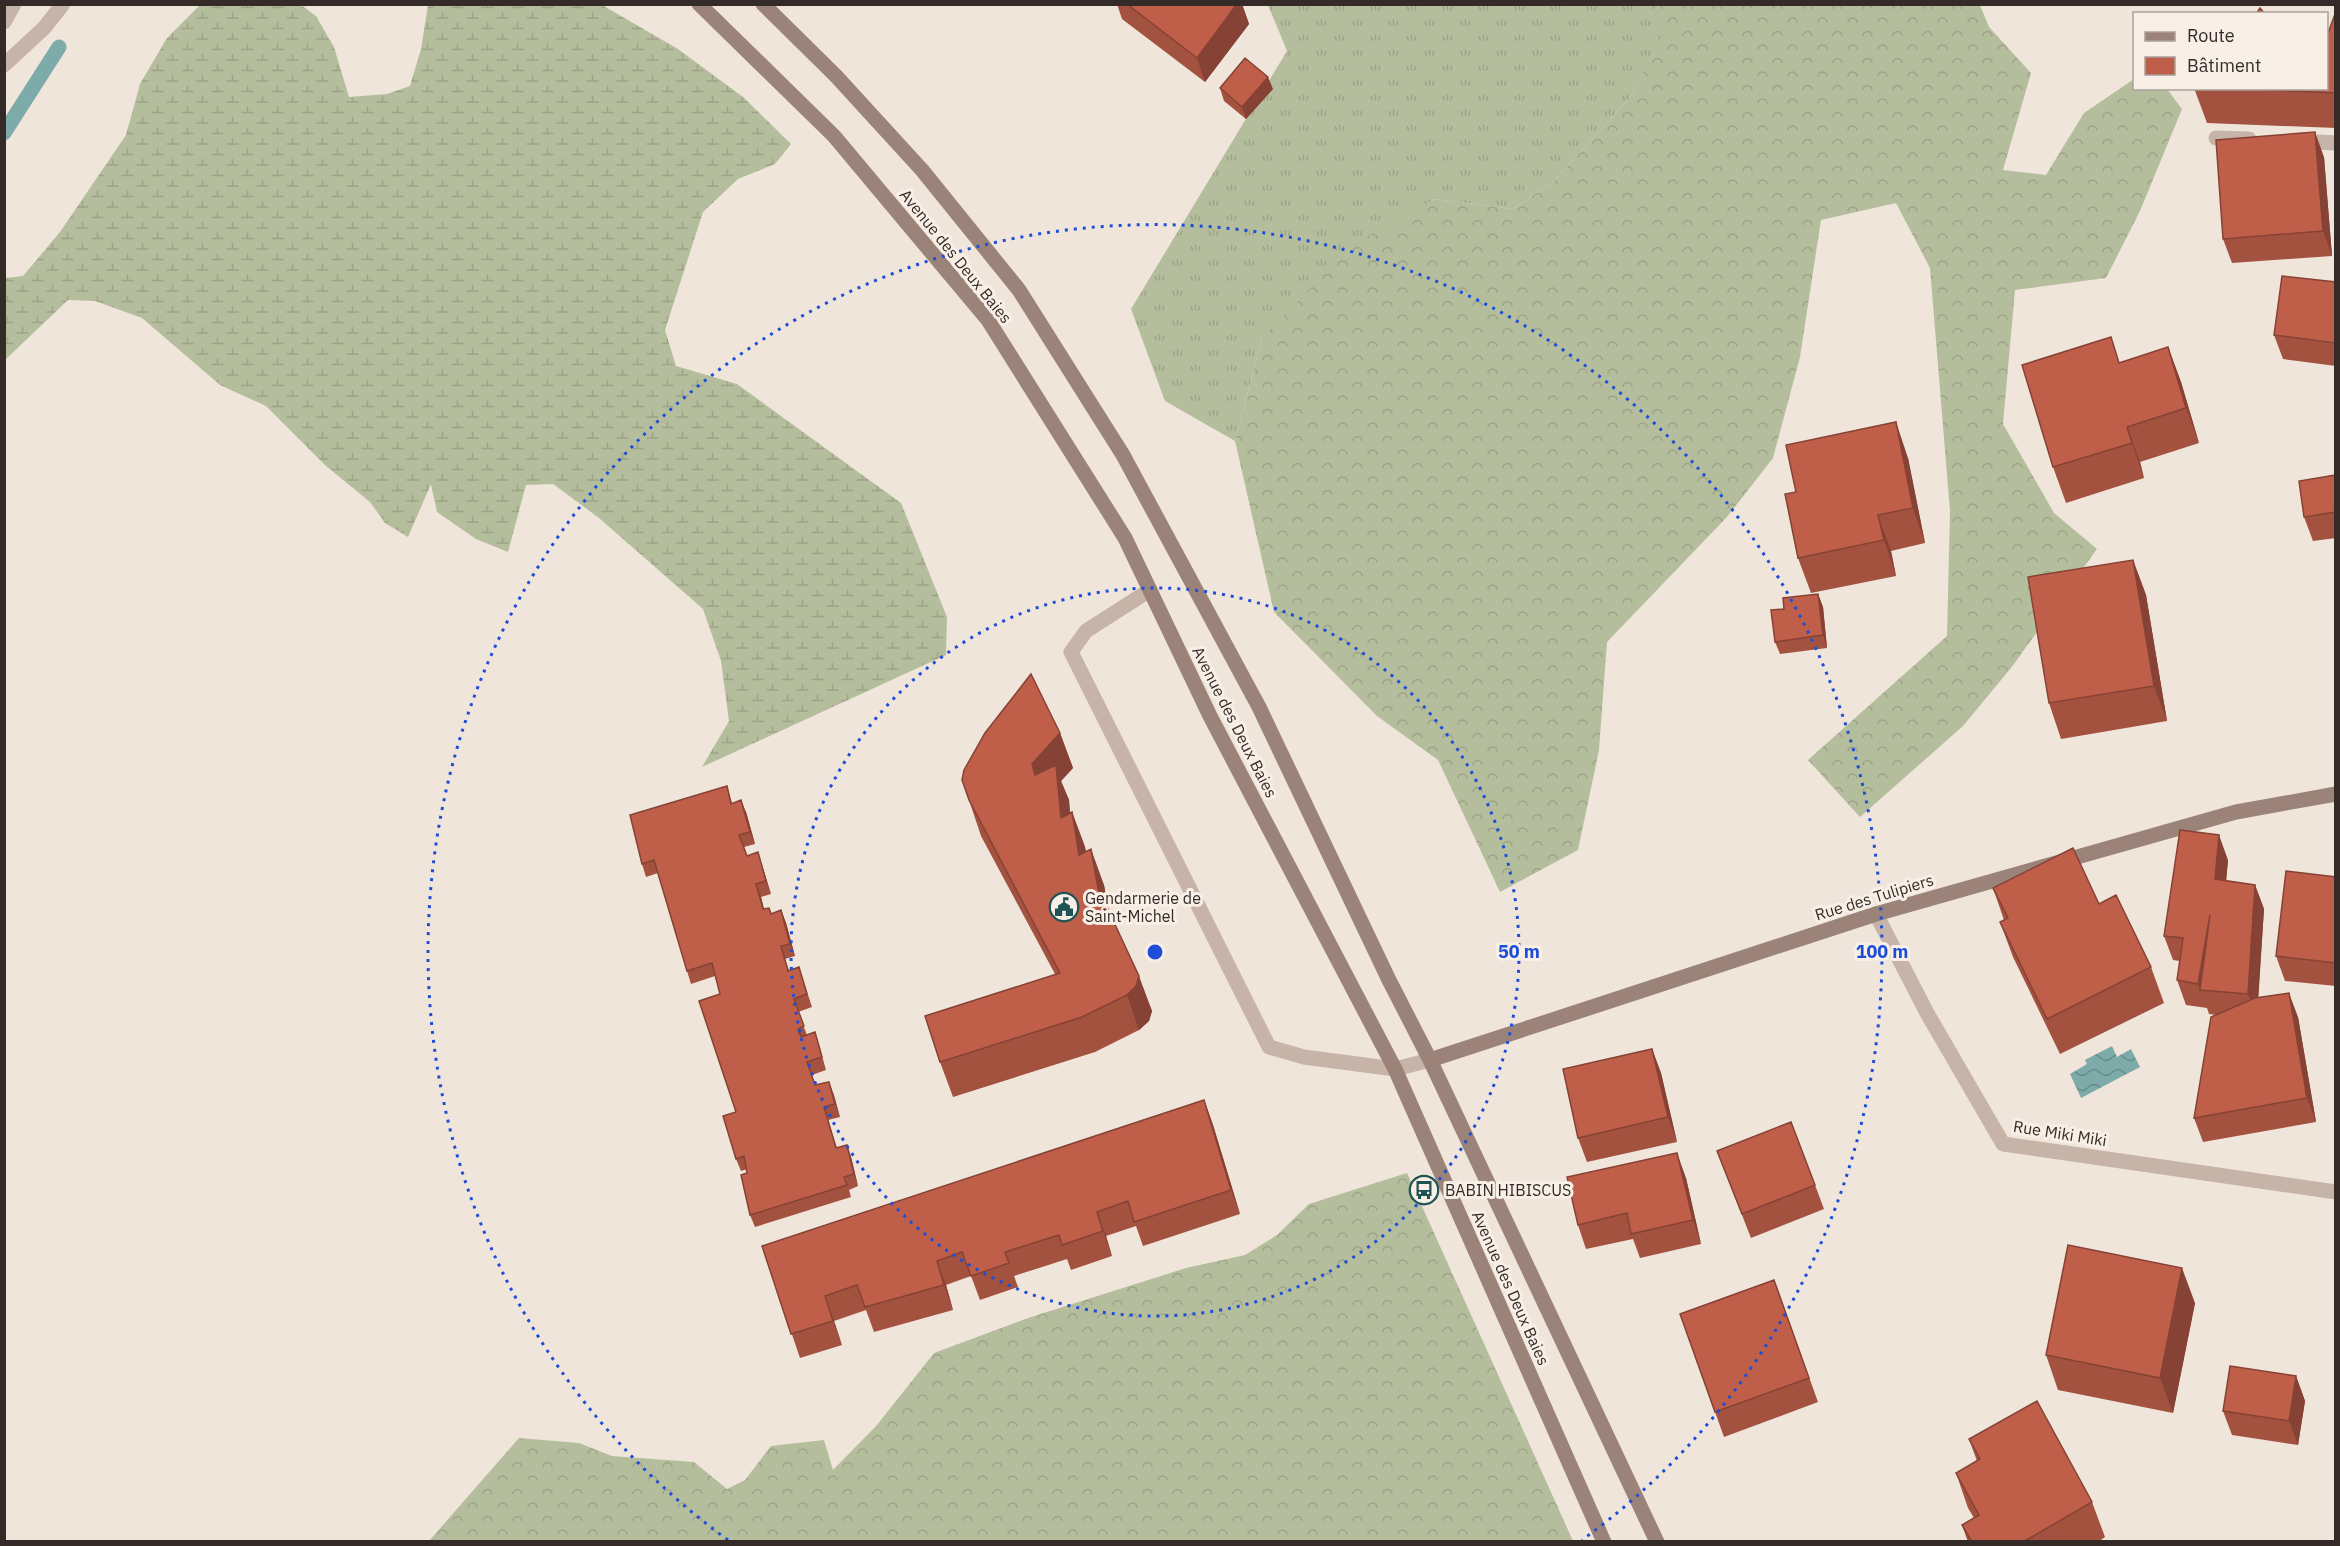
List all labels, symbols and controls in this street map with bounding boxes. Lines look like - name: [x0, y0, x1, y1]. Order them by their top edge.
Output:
- legend: [2133, 12, 2328, 90]
- text: Route: [2187, 24, 2235, 47]
- text: Bâtiment: [2187, 54, 2261, 77]
- street label: Avenue des Deux Baies: [896, 185, 1016, 327]
- street label: Avenue des Deux Baies: [1188, 643, 1282, 801]
- street label: Rue des Tulipiers: [1812, 869, 1936, 925]
- place label: Gendarmerie de Saint-Michel: [1085, 888, 1201, 926]
- public building icon: Gendarmerie de Saint-Michel: [1048, 891, 1080, 923]
- text: 50 m: [1498, 940, 1540, 963]
- text: 100 m: [1856, 940, 1908, 963]
- centre of rings: [1145, 942, 1165, 962]
- street label: Rue Miki Miki: [2012, 1116, 2108, 1150]
- bus stop icon: BABIN HIBISCUS: [1408, 1174, 1440, 1206]
- place label: BABIN HIBISCUS: [1445, 1180, 1571, 1200]
- street label: Avenue des Deux Baies: [1468, 1208, 1554, 1368]

